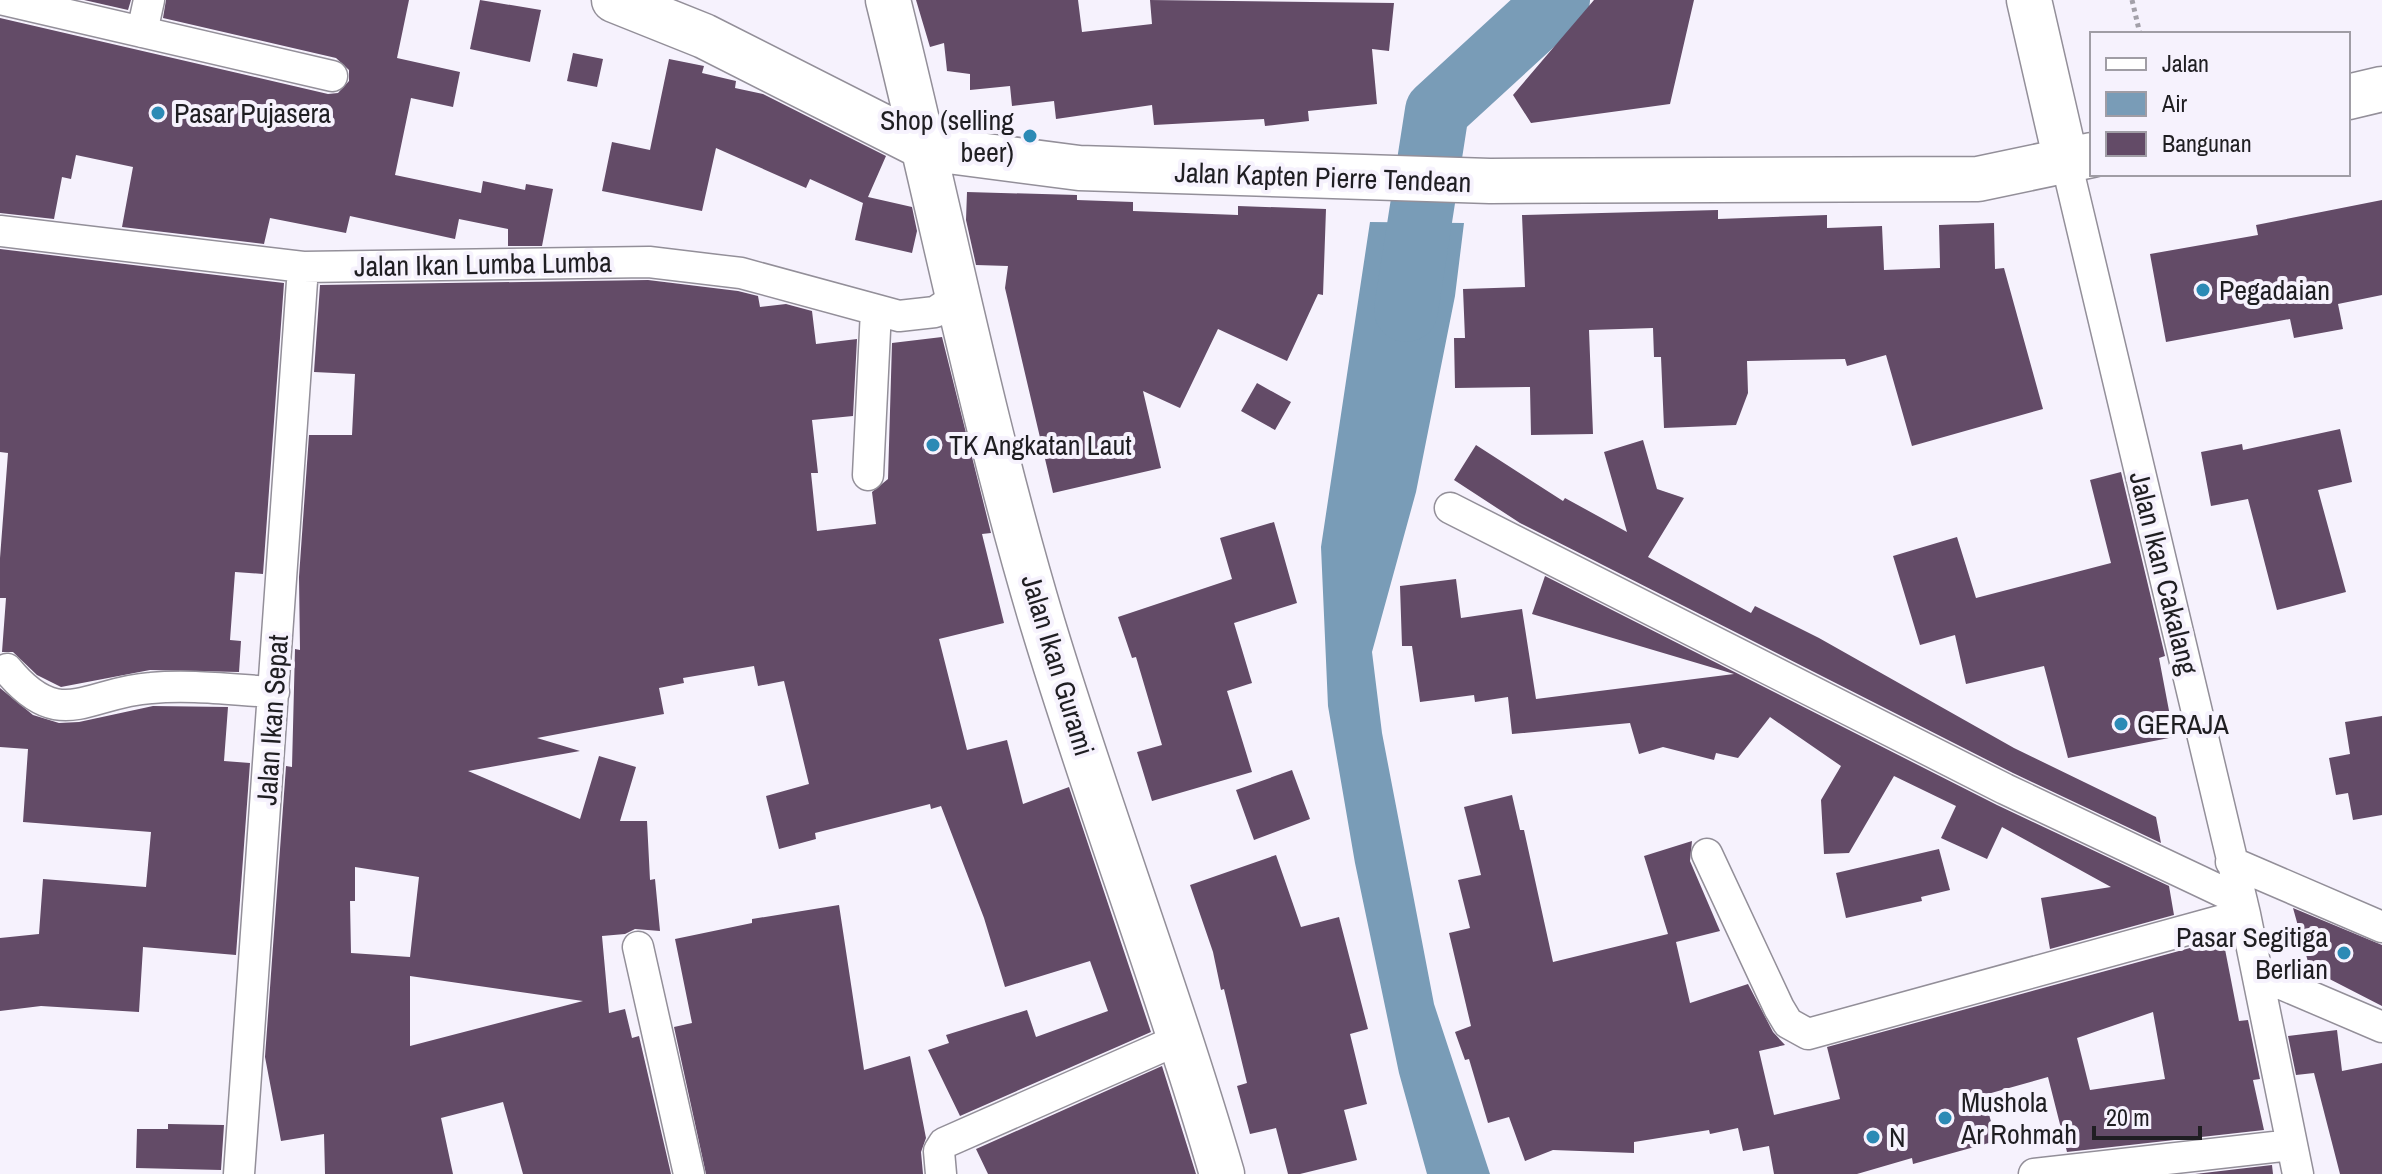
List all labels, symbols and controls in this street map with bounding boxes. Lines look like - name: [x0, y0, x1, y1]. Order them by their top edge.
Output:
- legend: [2090, 32, 2350, 176]
- text: Jalan: [2162, 47, 2209, 79]
- text: Air: [2161, 87, 2188, 119]
- place label: Pasar Pujasera: [174, 94, 331, 132]
- place label: Shop (selling beer): [880, 101, 1014, 171]
- marker: Pasar Pujasera: [149, 104, 167, 122]
- marker: Shop (selling beer): [1021, 127, 1039, 145]
- text: Bangunan: [2162, 127, 2252, 159]
- street label: Jalan Kapten Pierre Tendean: [1174, 153, 1472, 201]
- street label: Jalan Ikan Lumba Lumba: [354, 243, 612, 285]
- place label: Pegadaian: [2219, 271, 2330, 309]
- marker: Pegadaian: [2194, 281, 2212, 299]
- place label: TK Angkatan Laut: [949, 426, 1132, 464]
- marker: TK Angkatan Laut: [924, 436, 942, 454]
- street label: Jalan Ikan Cakalang: [2120, 467, 2208, 679]
- street label: Jalan Ikan Gurami: [1012, 570, 1104, 760]
- street label: Jalan Ikan Sepat: [247, 633, 297, 807]
- place label: GERAJA: [2137, 705, 2230, 743]
- marker: GERAJA: [2112, 715, 2130, 733]
- place label: Pasar Segitiga Berlian: [2176, 918, 2328, 988]
- marker: Pasar Segitiga Berlian: [2335, 944, 2353, 962]
- place label: Mushola Ar Rohmah: [1960, 1083, 2077, 1153]
- scale bar: [2094, 1090, 2200, 1140]
- text: 20 m: [2106, 1101, 2150, 1133]
- marker: Mushola Ar Rohmah: [1936, 1109, 1954, 1127]
- place label: N: [1889, 1118, 1906, 1156]
- marker: N: [1864, 1128, 1882, 1146]

